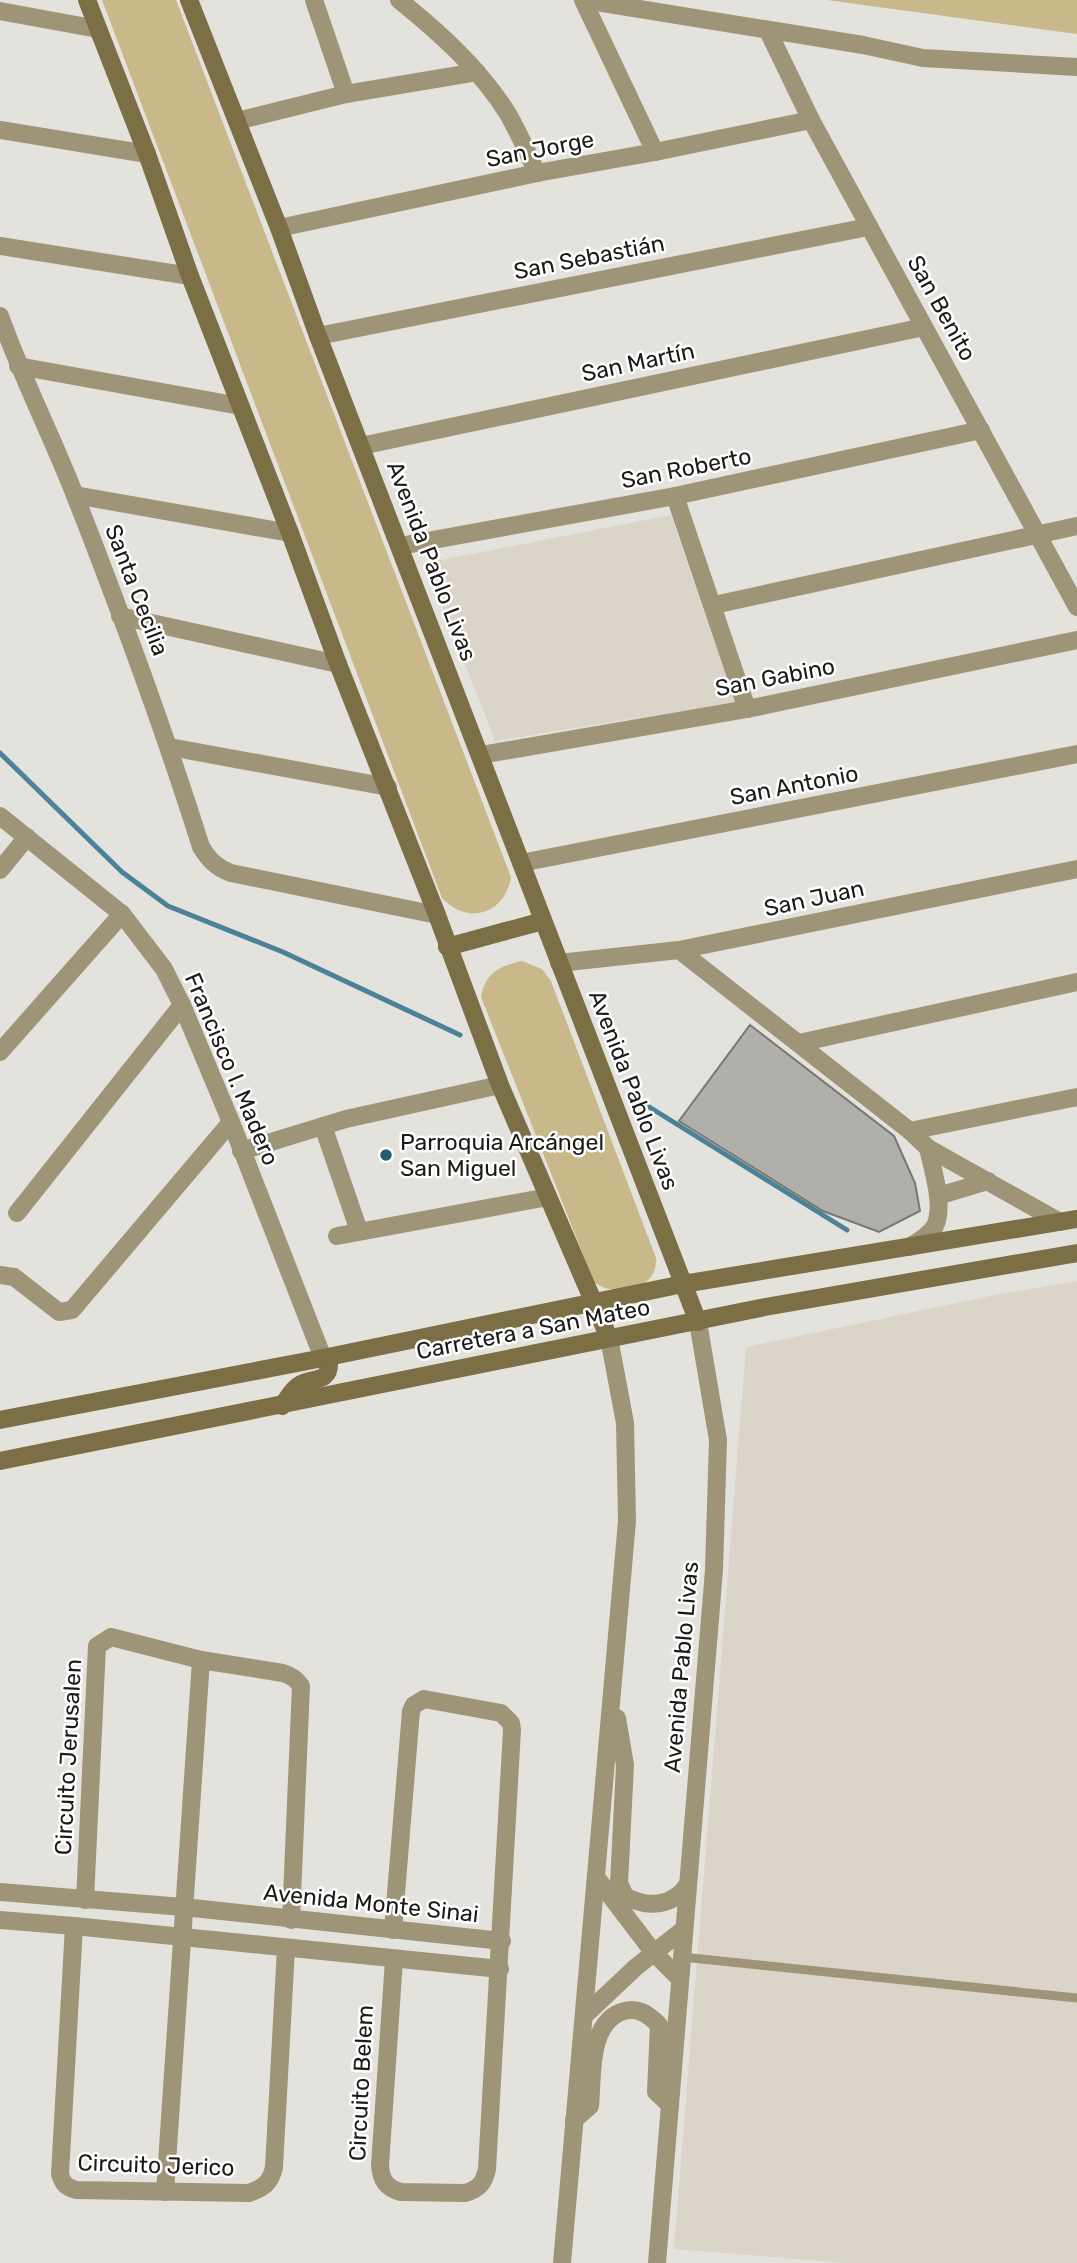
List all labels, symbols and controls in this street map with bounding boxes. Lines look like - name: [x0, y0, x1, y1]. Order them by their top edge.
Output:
- street label: San Jorge: [484, 125, 596, 173]
- street label: San Sebastián: [511, 229, 667, 285]
- street label: San Benito: [902, 250, 982, 366]
- street label: San Martín: [579, 336, 697, 388]
- street label: San Roberto: [618, 442, 754, 494]
- street label: Avenida Pablo Livas: [381, 457, 483, 665]
- street label: Santa Cecilia: [99, 520, 175, 660]
- street label: San Gabino: [713, 652, 837, 702]
- street label: San Antonio: [727, 759, 861, 811]
- street label: San Juan: [761, 874, 867, 922]
- street label: Francisco I. Madero: [179, 968, 285, 1170]
- street label: Avenida Pablo Livas: [583, 986, 685, 1194]
- place label: Parroquia Arcángel San Miguel: [400, 1128, 604, 1182]
- marker: Parroquia Arcángel San Miguel: [378, 1147, 394, 1163]
- street label: Carretera a San Mateo: [414, 1293, 652, 1365]
- street label: Avenida Pablo Livas: [658, 1560, 704, 1774]
- street label: Circuito Jerusalen: [49, 1658, 87, 1856]
- street label: Avenida Monte Sinai: [262, 1878, 480, 1928]
- street label: Circuito Belem: [343, 2004, 379, 2162]
- street label: Circuito Jerico: [77, 2148, 235, 2182]

